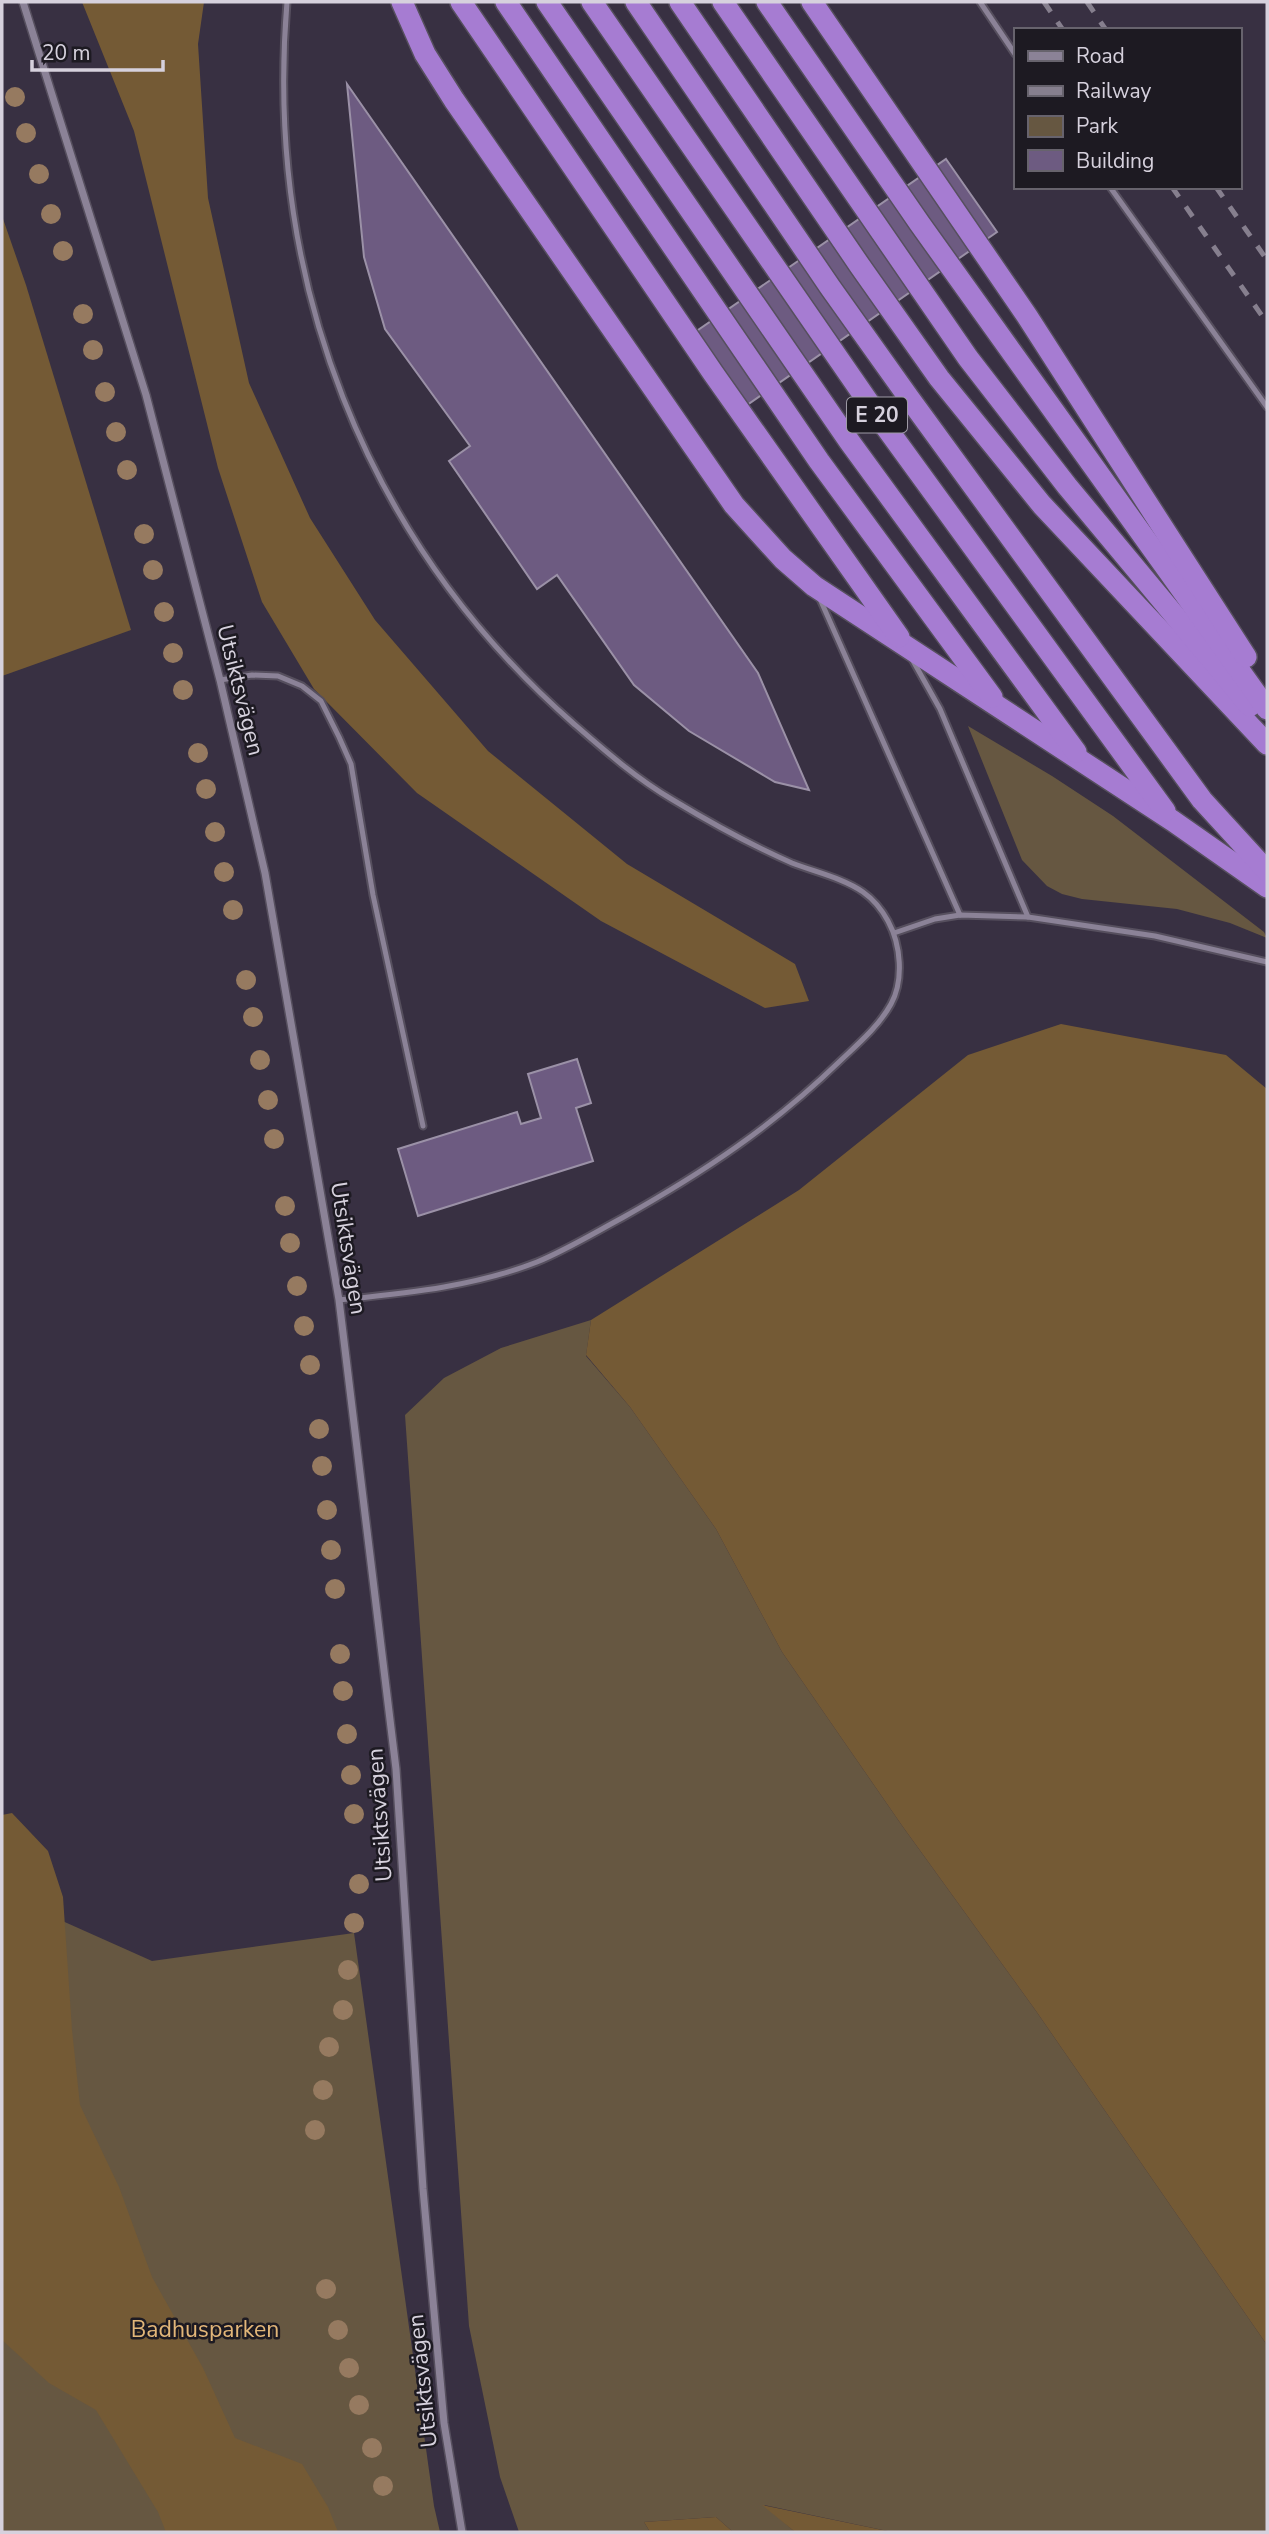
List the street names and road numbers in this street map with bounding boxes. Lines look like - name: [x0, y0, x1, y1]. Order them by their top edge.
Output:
- road number: E 20: [847, 398, 907, 432]
- street label: Utsiktsvägen: [209, 621, 272, 759]
- street label: Utsiktsvägen: [323, 1180, 374, 1317]
- street label: Utsiktsvägen: [359, 1747, 400, 1883]
- street label: Utsiktsvägen: [400, 2313, 445, 2449]

